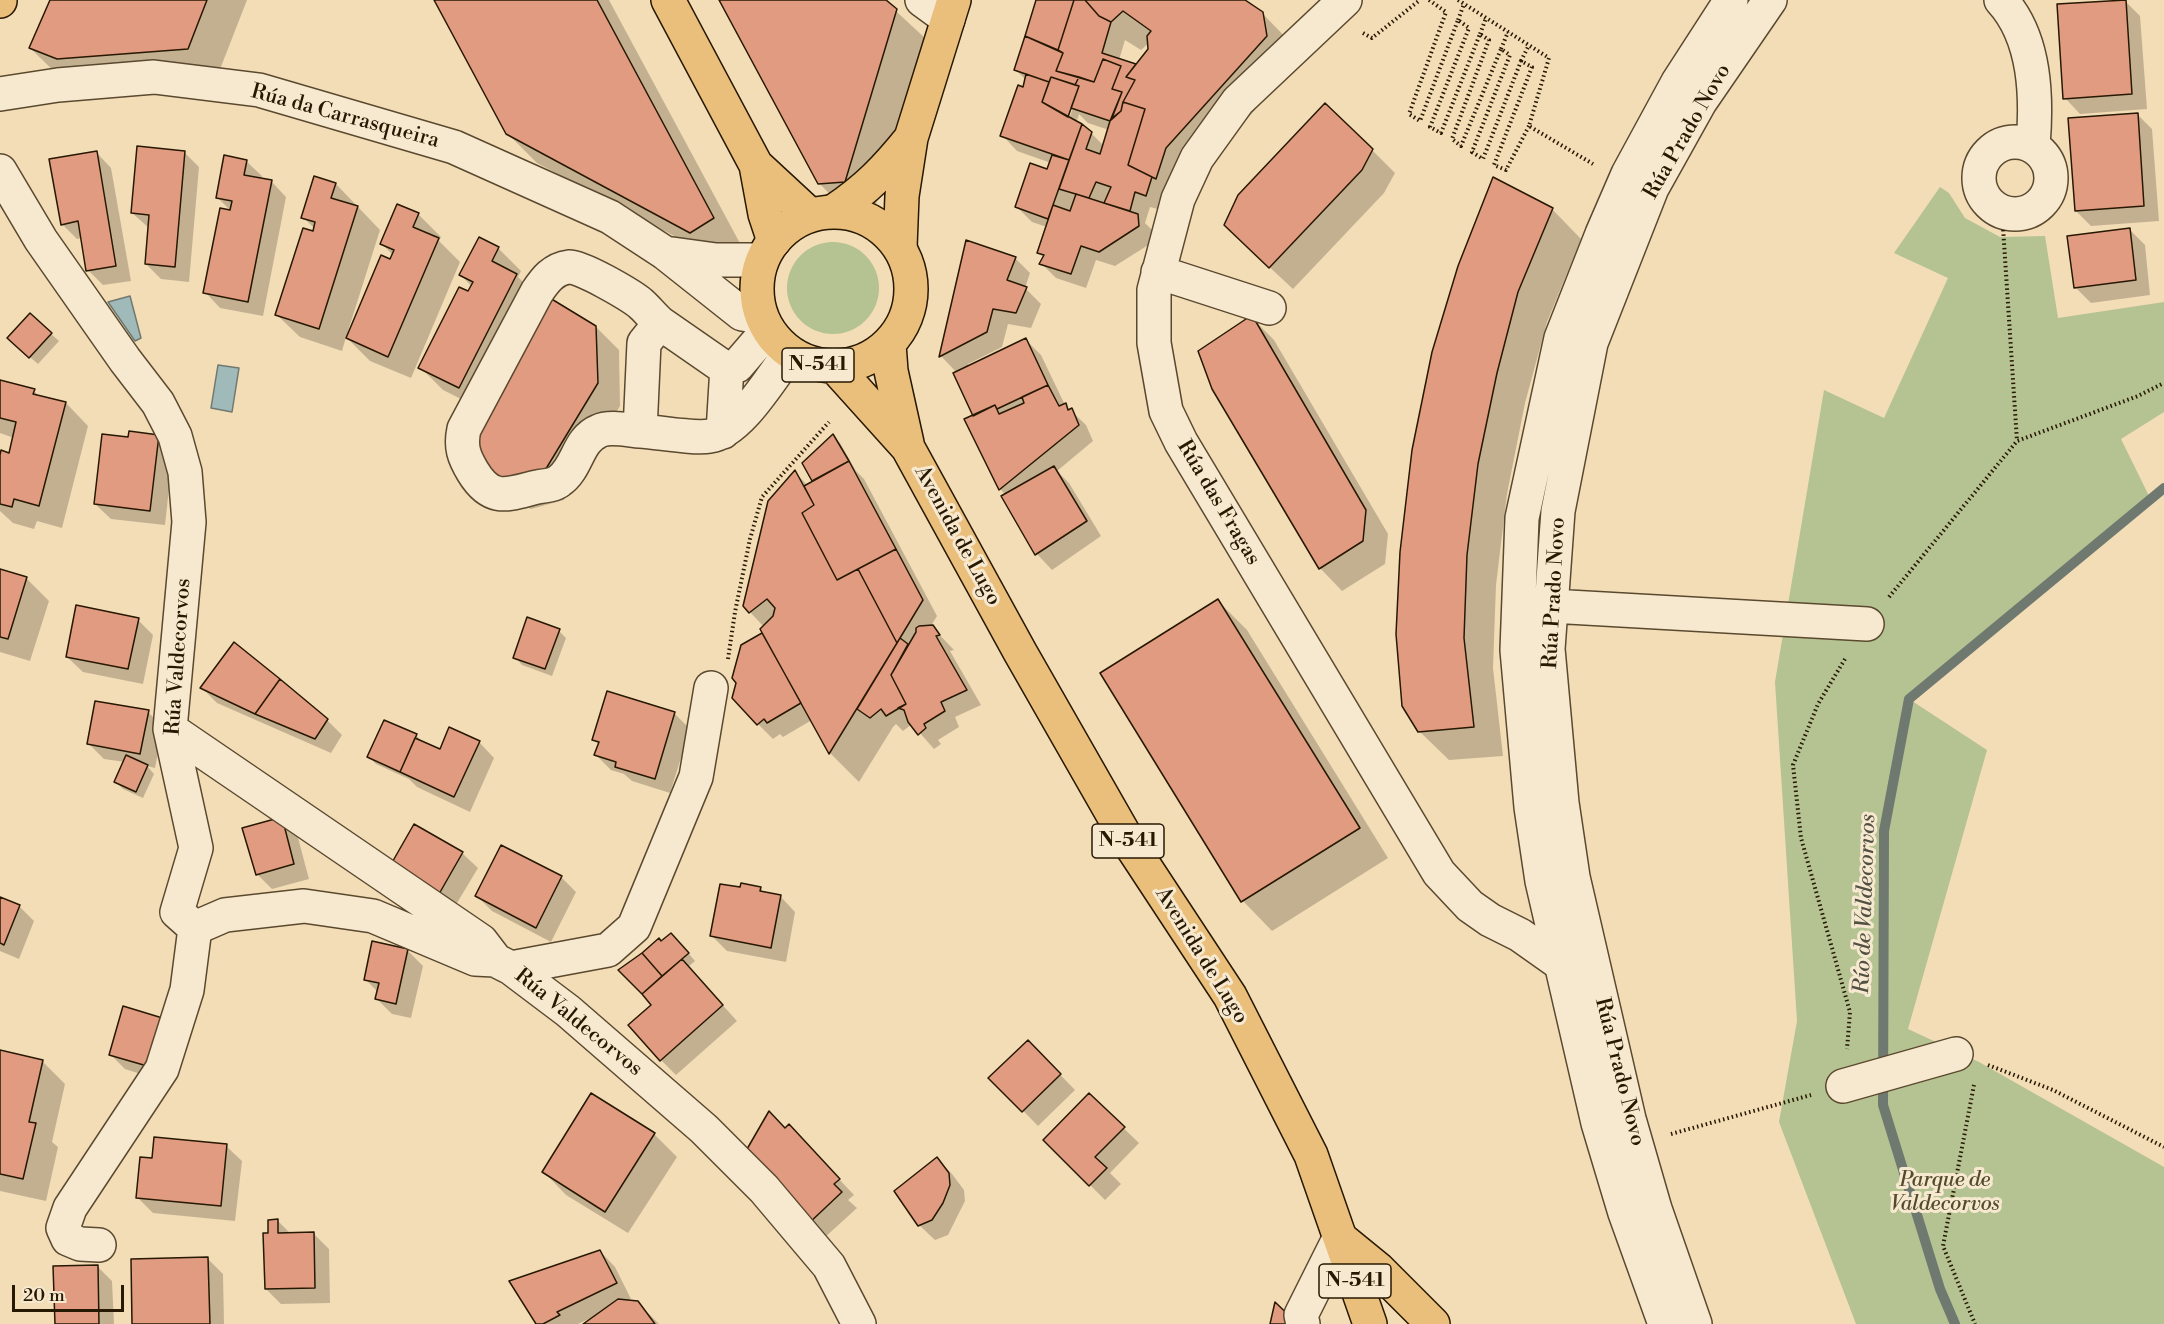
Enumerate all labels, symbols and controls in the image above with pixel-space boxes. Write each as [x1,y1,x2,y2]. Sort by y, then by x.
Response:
street label: Rúa Prado Novo [1639,60,1737,204]
street label: Rúa da Carrasqueira [248,80,442,154]
road number: N-541 [782,348,854,382]
street label: Rúa das Fragas [1171,436,1265,570]
street label: Avenida de Lugo [908,462,1006,610]
street label: Rúa Prado Novo [1538,516,1572,670]
street label: Rúa Valdecorvos [161,578,197,736]
water label: Río de Valdecorvos [1850,814,1882,994]
road number: N-541 [1092,824,1164,858]
street label: Avenida de Lugo [1149,883,1253,1029]
street label: Rúa Valdecorvos [509,964,647,1082]
street label: Rúa Prado Novo [1588,995,1650,1149]
park label: Parque de Valdecorvos [1890,1168,2000,1218]
road number: N-541 [1319,1264,1391,1298]
scale bar [15,1273,128,1311]
text: 20 m [23,1284,65,1307]

